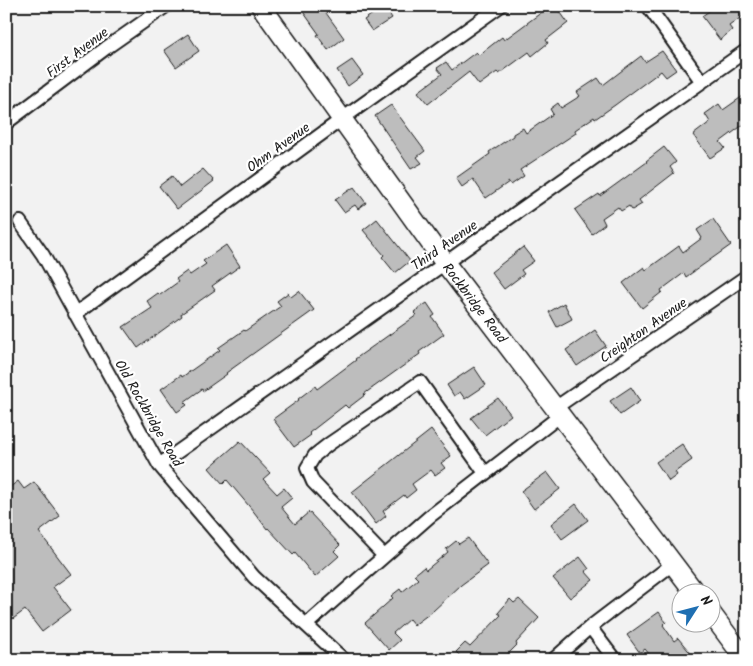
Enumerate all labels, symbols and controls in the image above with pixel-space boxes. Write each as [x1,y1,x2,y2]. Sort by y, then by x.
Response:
street label: First Avenue [42,21,114,84]
street label: Ohm Avenue [242,117,316,178]
street label: Third Avenue [407,214,483,277]
street label: Rockbridge Road [436,258,513,349]
street label: Creighton Avenue [595,292,693,369]
street label: Old Rockbridge Road [108,356,188,472]
north arrow [670,584,720,634]
text: N [694,591,717,611]

